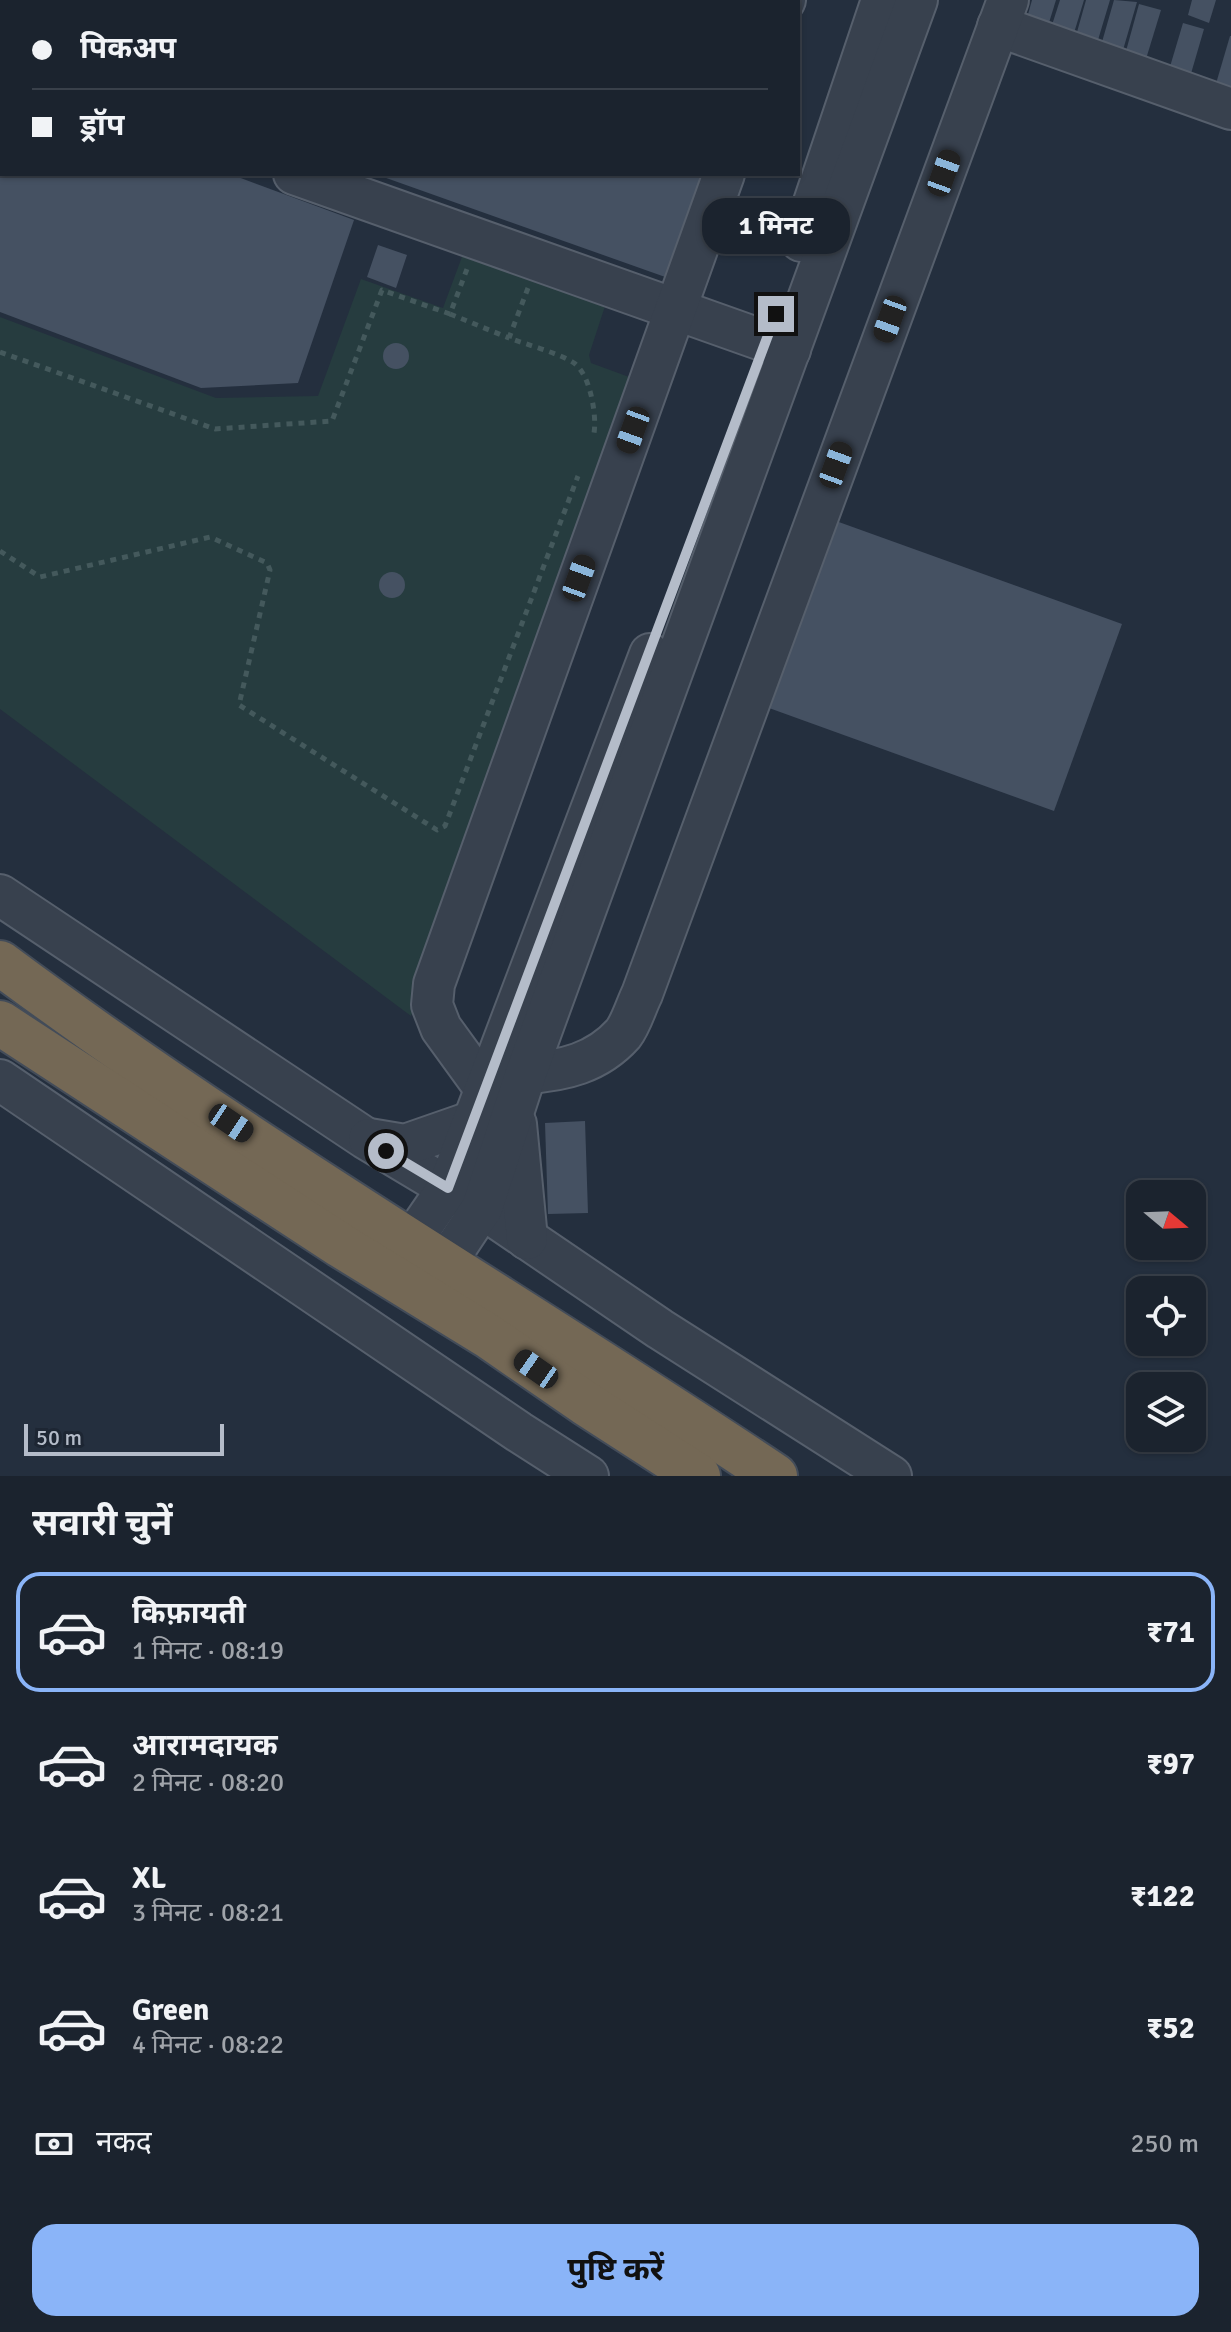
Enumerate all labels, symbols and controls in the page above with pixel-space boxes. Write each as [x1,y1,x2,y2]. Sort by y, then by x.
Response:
text: पिकअप [80,30,176,67]
text: ड्रॉप [80,107,124,144]
car [925,146,963,200]
callout: 1 मिनट [702,198,850,254]
text: 1 मिनट [739,210,813,242]
car [871,292,909,346]
route end [758,296,794,332]
car [614,403,652,457]
car [817,438,855,492]
car [560,551,598,605]
car [204,1100,258,1146]
route start [368,1133,404,1169]
north arrow [1126,1180,1206,1260]
map controls [1126,1180,1206,1452]
button: locate [1126,1276,1206,1356]
car [509,1345,563,1393]
button: layers [1126,1372,1206,1452]
scale bar [24,1420,224,1456]
text: 50 m [36,1424,82,1451]
text: सवारी चुनें [32,1501,172,1546]
text: किफ़ायती [132,1595,246,1632]
icon: car [36,1596,108,1668]
text: ₹71 [1146,1614,1195,1651]
text: 1 मिनट · 08:19 [132,1635,284,1667]
text: आरामदायक [132,1727,278,1764]
icon: car [36,1728,108,1800]
text: ₹97 [1146,1746,1195,1783]
text: 2 मिनट · 08:20 [132,1767,284,1799]
icon: car [36,1860,108,1932]
text: XL [132,1860,166,1897]
text: ₹122 [1130,1878,1195,1915]
text: 3 मिनट · 08:21 [132,1897,284,1929]
icon: car [36,1992,108,2064]
text: Green [132,1992,209,2029]
text: ₹52 [1146,2010,1195,2047]
text: 4 मिनट · 08:22 [132,2029,284,2061]
icon: cash [32,2122,76,2166]
text: नकद [96,2124,152,2161]
text: 250 m [1130,2128,1199,2160]
button: पुष्टि करें [32,2224,1199,2316]

